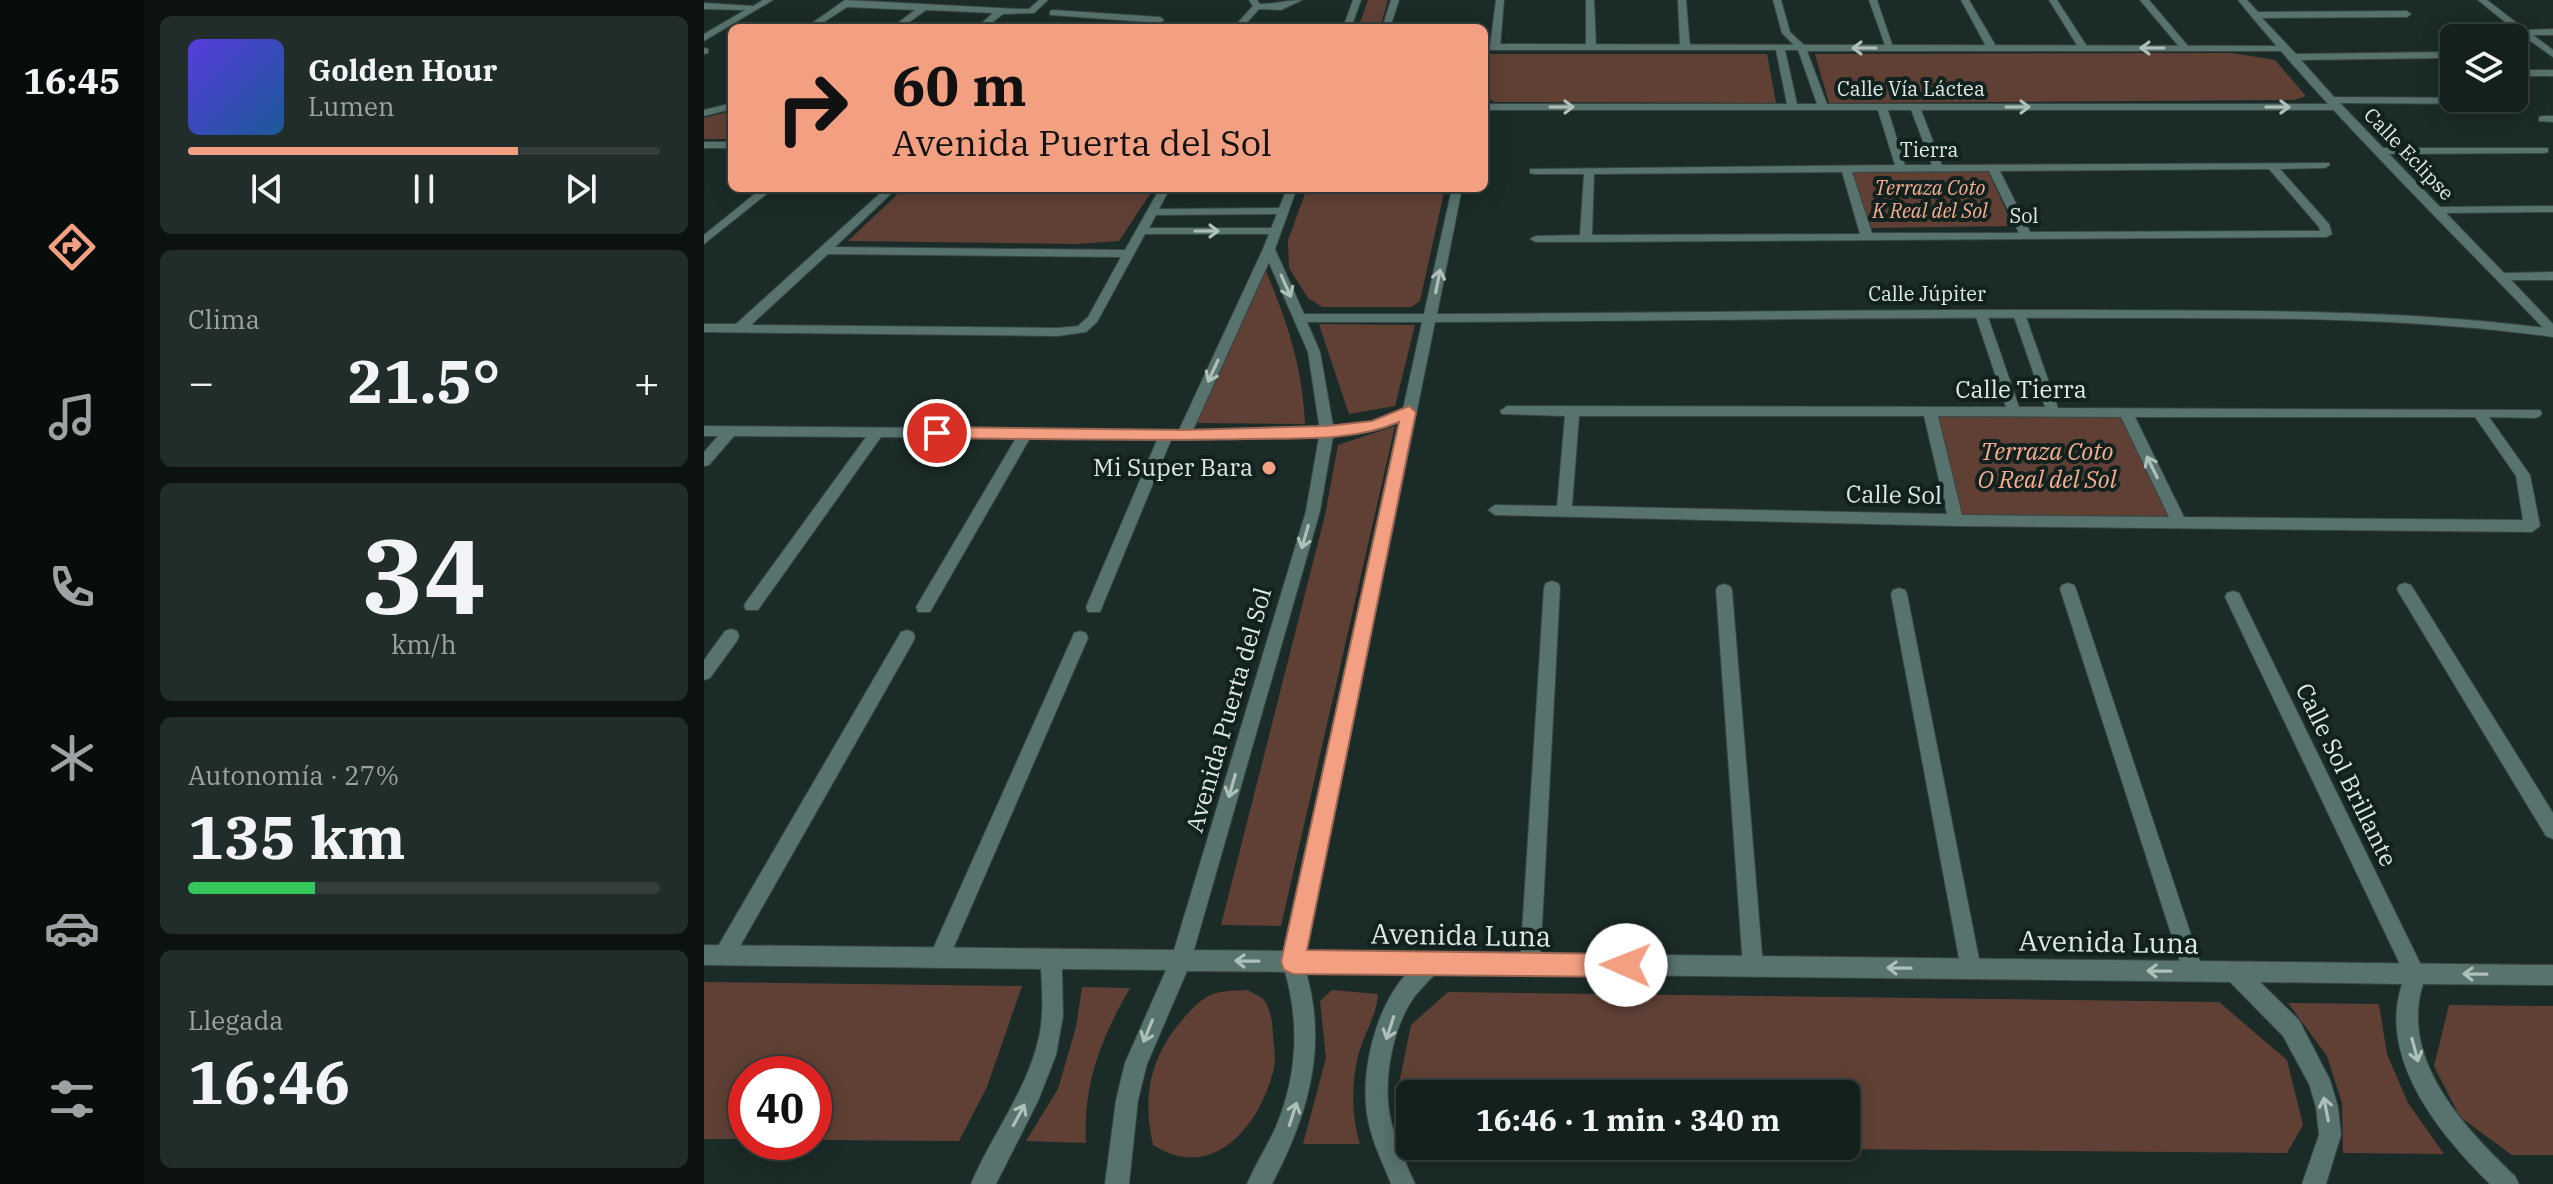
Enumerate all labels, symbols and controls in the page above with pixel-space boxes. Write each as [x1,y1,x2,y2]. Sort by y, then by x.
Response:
map controls [2440,24,2528,112]
button: layers [2440,24,2528,112]
one-way arrow [1851,40,1878,56]
one-way arrow [2139,40,2166,56]
text: 60 m [892,49,1027,121]
text: Golden Hour [308,50,497,89]
icon: right [760,56,864,160]
text: 16:45 [23,57,121,104]
street label: Calle Vía Láctea [1837,75,1985,102]
text: Lumen [308,89,395,123]
one-way arrow [1548,99,1575,115]
one-way arrow [2004,99,2031,115]
one-way arrow [2264,99,2291,115]
street label: Calle Eclipse [2358,101,2460,206]
text: Avenida Puerta del Sol [892,119,1272,166]
street label: Tierra [1900,136,1958,163]
icon: previous [245,167,289,211]
icon: pause [402,167,446,211]
icon: next [559,167,603,211]
park label: Terraza Coto K Real del Sol [1871,174,1988,224]
street label: Sol [2009,202,2039,229]
icon: directions [44,219,100,275]
one-way arrow [1193,223,1220,239]
one-way arrow [1431,269,1446,294]
one-way arrow [1279,273,1294,298]
street label: Calle Júpiter [1868,280,1986,307]
text: Clima [188,302,260,336]
text: 21.5° [347,341,501,420]
text: − [188,353,214,410]
text: + [634,353,660,410]
one-way arrow [1205,359,1220,383]
street label: Calle Tierra [1955,373,2087,405]
icon: music [44,389,100,445]
pin [903,399,971,467]
icon: arrive [915,411,959,455]
park label: Terraza Coto O Real del Sol [1978,435,2118,495]
place label: Mi Super Bara [1093,451,1253,483]
one-way arrow [2144,456,2159,480]
marker: Mi Super Bara [1260,459,1278,477]
street label: Calle Sol [1846,477,1942,511]
text: 34 [362,507,486,643]
one-way arrow [1297,523,1312,549]
icon: phone [44,559,100,615]
street label: Avenida Puerta del Sol [1178,584,1278,836]
text: km/h [391,627,457,661]
street label: Calle Sol Brillante [2289,678,2405,872]
icon: climate [44,730,100,786]
text: Autonomía · 27% [188,758,399,792]
one-way arrow [1224,773,1239,799]
text: 135 km [188,797,406,876]
icon: car [44,900,100,956]
street label: Avenida Luna [1370,914,1552,955]
street label: Avenida Luna [2018,921,2200,962]
position arrow [1584,923,1668,1007]
one-way arrow [1234,953,1261,969]
one-way arrow [1886,960,1913,976]
one-way arrow [2146,963,2173,979]
one-way arrow [2462,967,2489,982]
text: Llegada [188,1003,283,1037]
one-way arrow [1382,1015,1396,1040]
one-way arrow [1139,1018,1154,1043]
one-way arrow [2408,1037,2423,1063]
text: 16:46 [188,1042,350,1121]
speed limit sign: 40 [728,1056,832,1160]
icon: filters [44,1071,100,1127]
one-way arrow [2318,1097,2333,1122]
text: 16:46 · 1 min · 340 m [1476,1100,1780,1139]
one-way arrow [1287,1102,1301,1127]
one-way arrow [1012,1103,1027,1127]

